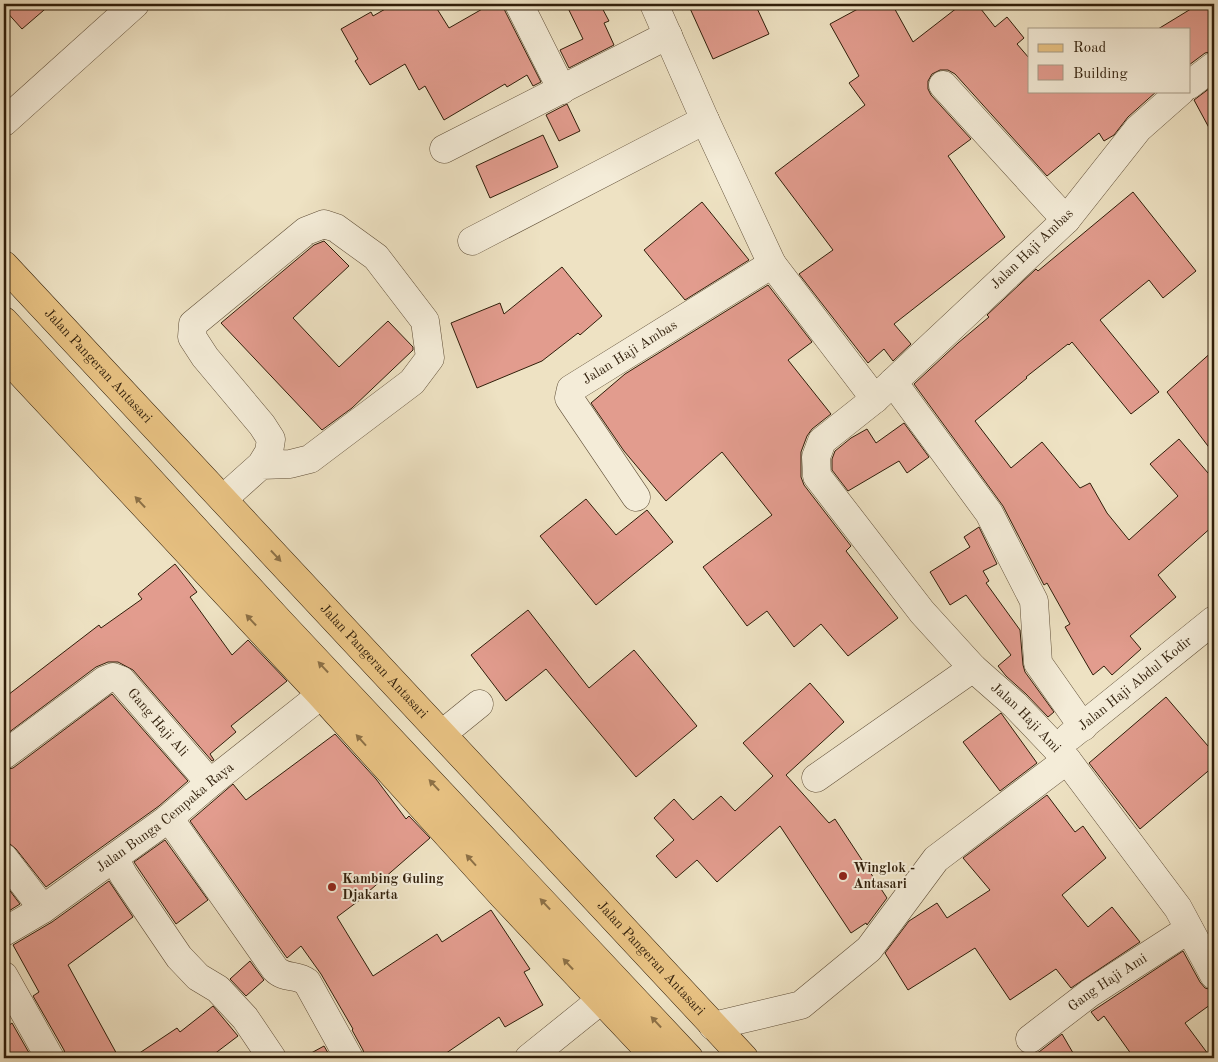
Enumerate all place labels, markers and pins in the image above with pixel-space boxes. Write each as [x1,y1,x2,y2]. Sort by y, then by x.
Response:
place label: Winglok - Antasari [853,861,915,891]
marker: Winglok - Antasari [837,870,849,882]
place label: Kambing Guling Djakarta [342,872,444,902]
marker: Kambing Guling Djakarta [326,881,338,893]

